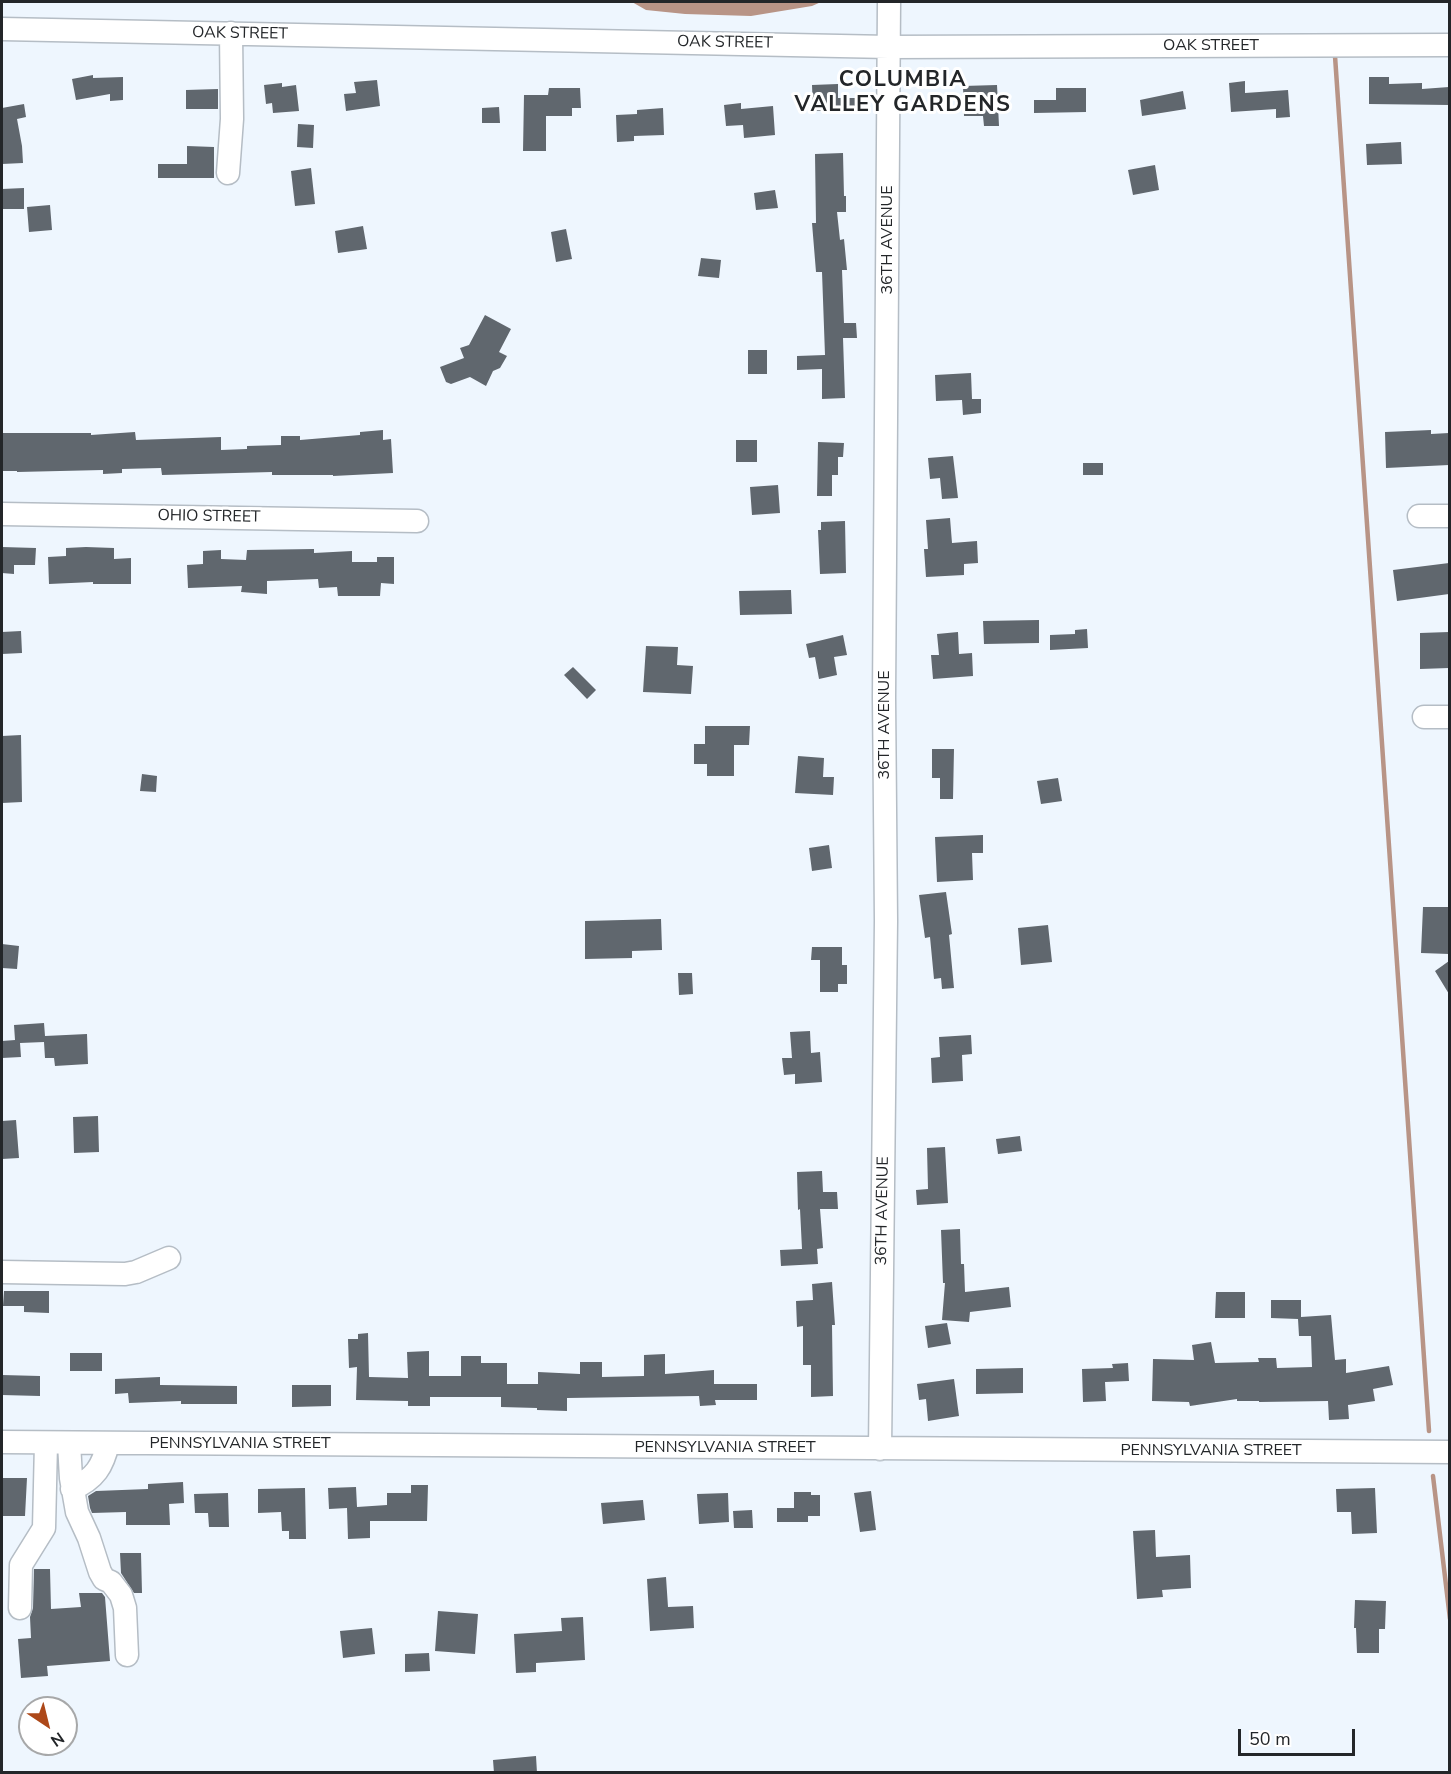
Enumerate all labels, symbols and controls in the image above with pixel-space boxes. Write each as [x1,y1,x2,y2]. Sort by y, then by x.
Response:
street label: OAK STREET [192,24,288,44]
street label: OAK STREET [677,33,773,53]
street label: OAK STREET [1163,36,1259,56]
district label: COLUMBIA VALLEY GARDENS [795,68,1011,119]
street label: 36TH AVENUE [878,185,898,295]
street label: OHIO STREET [157,507,261,527]
street label: 36TH AVENUE [875,670,895,780]
street label: 36TH AVENUE [872,1156,894,1266]
street label: PENNSYLVANIA STREET [149,1434,331,1454]
street label: PENNSYLVANIA STREET [634,1438,816,1458]
street label: PENNSYLVANIA STREET [1120,1441,1302,1461]
north arrow [18,1696,78,1756]
scale bar [1241,1717,1358,1755]
text: N [46,1727,68,1752]
text: 50 m [1249,1727,1291,1751]

